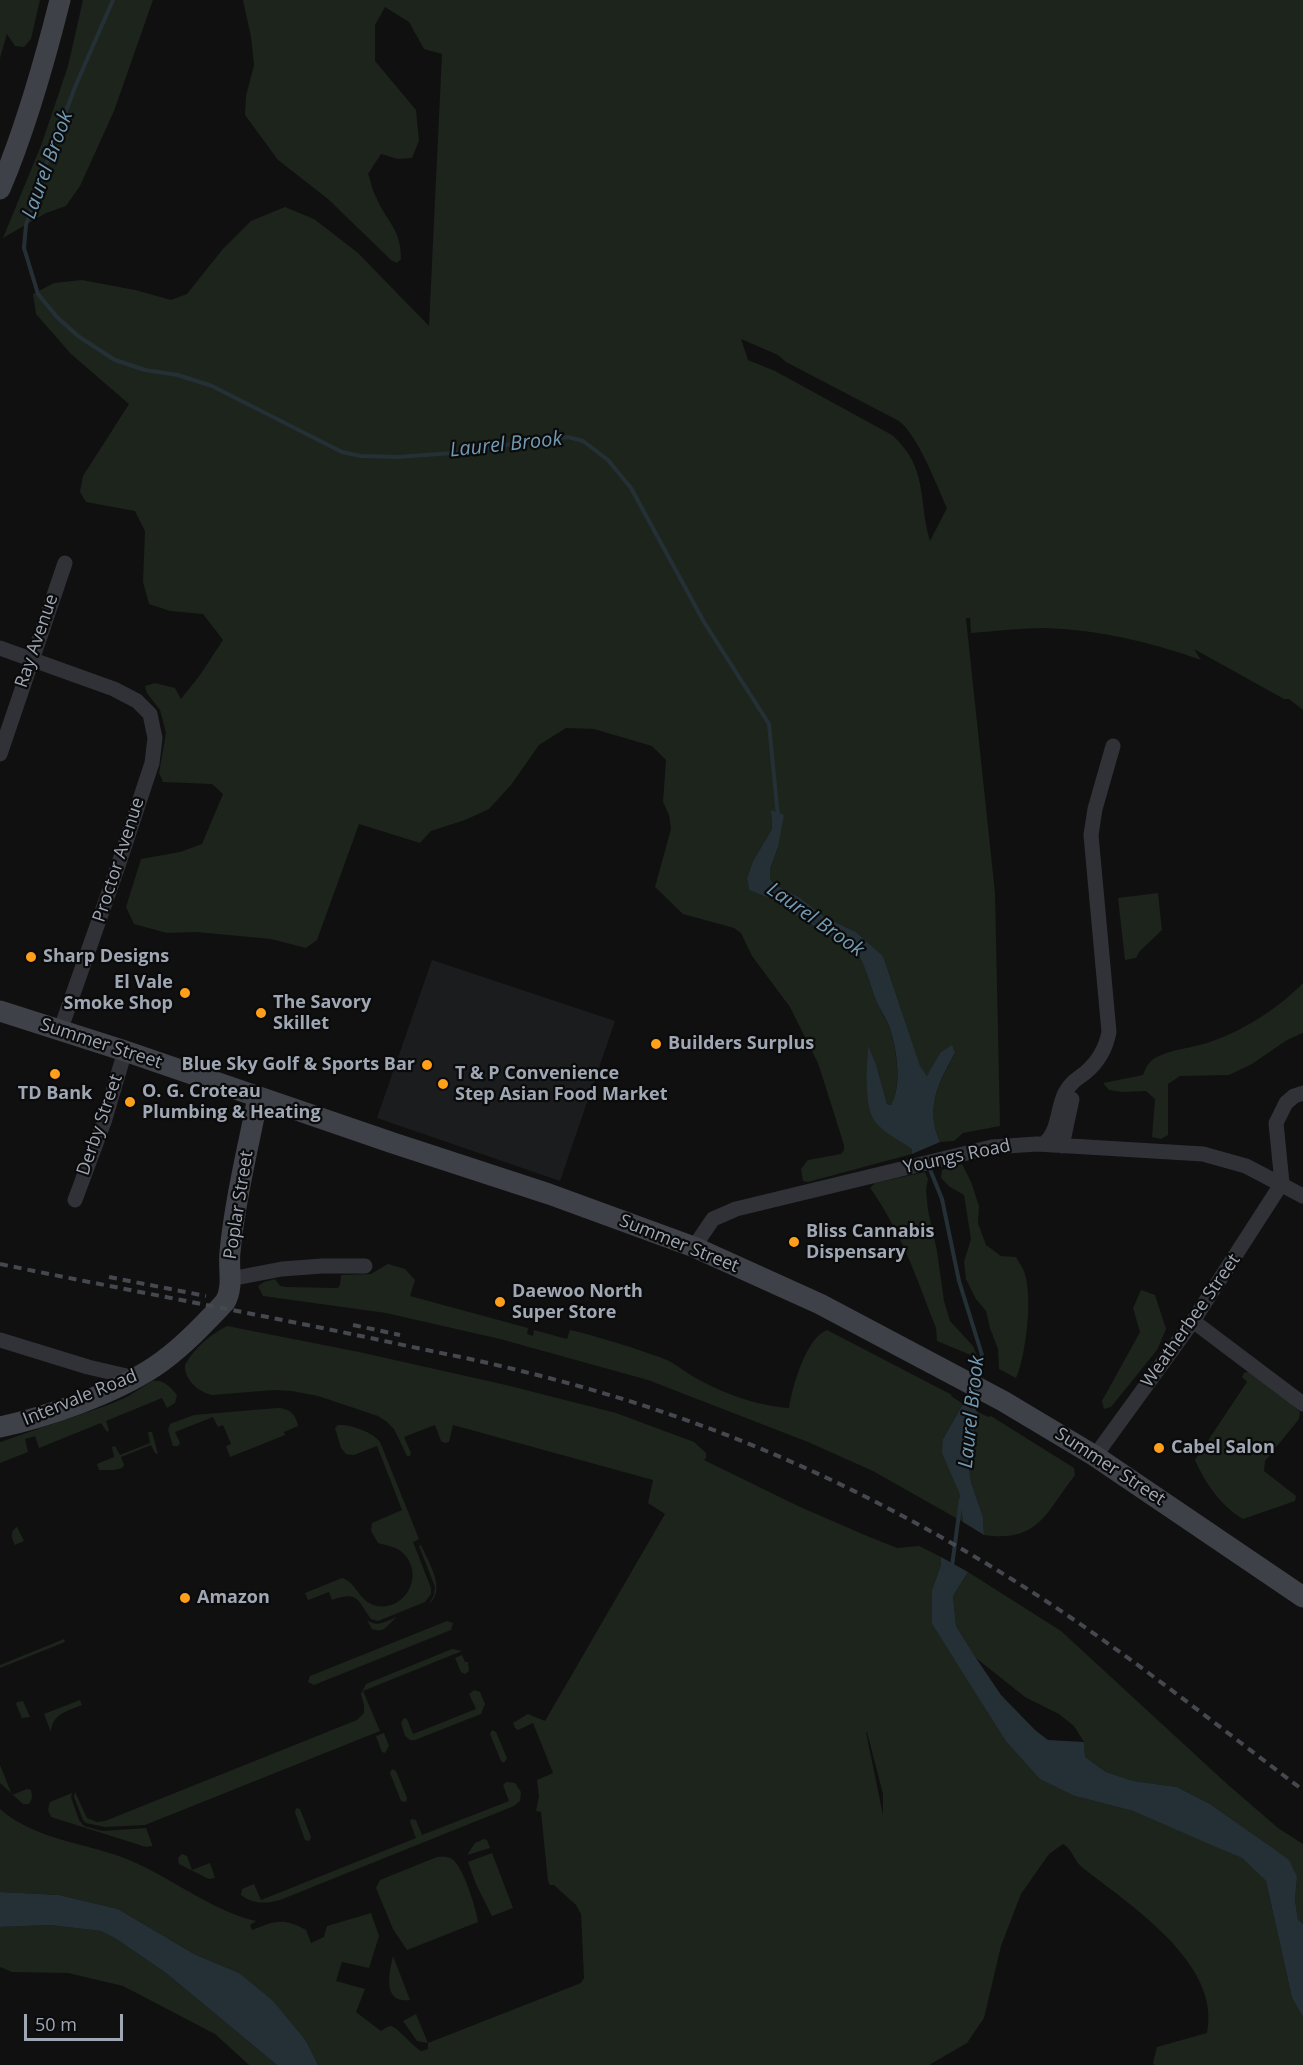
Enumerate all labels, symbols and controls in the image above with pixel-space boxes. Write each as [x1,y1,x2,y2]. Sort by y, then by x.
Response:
water label: Laurel Brook [17,108,79,222]
water label: Laurel Brook [449,427,563,463]
street label: Ray Avenue [11,591,63,691]
street label: Proctor Avenue [89,795,149,925]
water label: Laurel Brook [762,878,868,962]
place label: Sharp Designs [43,946,169,968]
marker: Sharp Designs [24,950,38,964]
place label: El Vale Smoke Shop [64,972,173,1014]
marker: El Vale Smoke Shop [178,986,192,1000]
place label: The Savory Skillet [273,992,371,1034]
marker: The Savory Skillet [254,1006,268,1020]
street label: Summer Street [37,1014,165,1074]
place label: Builders Surplus [668,1033,814,1055]
marker: Builders Surplus [649,1037,663,1051]
place label: Blue Sky Golf & Sports Bar [182,1054,415,1076]
marker: Blue Sky Golf & Sports Bar [420,1058,434,1072]
place label: T & P Convenience Step Asian Food Market [455,1063,668,1106]
marker: TD Bank [48,1067,62,1081]
street label: Derby Street [73,1072,127,1178]
marker: T & P Convenience Step Asian Food Market [436,1077,450,1091]
place label: O. G. Croteau Plumbing & Heating [142,1081,321,1124]
place label: TD Bank [18,1083,92,1105]
marker: O. G. Croteau Plumbing & Heating [123,1095,137,1109]
street label: Youngs Road [901,1135,1013,1179]
street label: Poplar Street [220,1149,258,1261]
street label: Summer Street [616,1210,742,1278]
place label: Bliss Cannabis Dispensary [806,1221,934,1264]
marker: Bliss Cannabis Dispensary [787,1235,801,1249]
street label: Weatherbee Street [1137,1250,1245,1392]
place label: Daewoo North Super Store [512,1281,643,1324]
marker: Daewoo North Super Store [493,1295,507,1309]
water label: Laurel Brook [954,1355,990,1469]
street label: Intervale Road [20,1365,140,1431]
street label: Summer Street [1051,1423,1169,1511]
place label: Cabel Salon [1171,1437,1275,1459]
marker: Cabel Salon [1152,1441,1166,1455]
place label: Amazon [197,1587,270,1609]
marker: Amazon [178,1591,192,1605]
scale bar [27,2002,126,2040]
text: 50 m [35,2012,77,2036]

